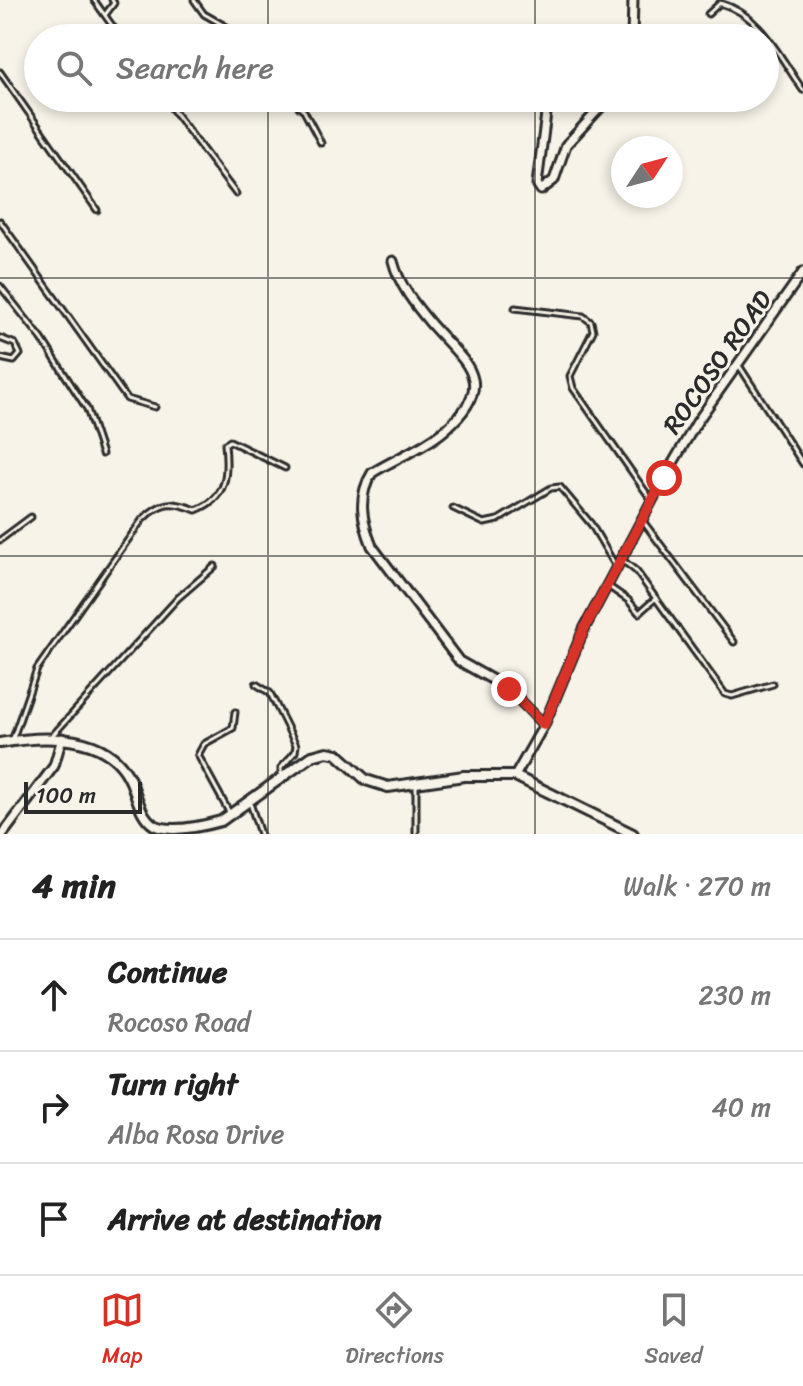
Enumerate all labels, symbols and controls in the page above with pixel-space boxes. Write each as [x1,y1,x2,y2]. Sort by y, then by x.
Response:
search box [24,24,779,112]
text: Search here [116,41,274,95]
icon: search [52,46,96,90]
north arrow [611,136,683,208]
street label: ROCOSO ROAD [650,280,784,444]
route start [646,460,682,496]
route end [491,671,527,707]
text: 100 m [36,776,96,815]
scale bar [24,778,142,814]
text: 4 min [32,856,116,916]
text: Walk · 270 m [623,863,771,909]
text: Continue [108,945,227,999]
text: 230 m [699,972,771,1018]
icon: ahead [32,973,76,1017]
text: Rocoso Road [108,999,251,1045]
text: Turn right [108,1057,238,1111]
text: 40 m [712,1084,771,1130]
icon: right [32,1085,76,1129]
text: Alba Rosa Drive [108,1111,284,1157]
text: Arrive at destination [108,1192,382,1246]
icon: arrive [32,1197,76,1241]
tab: Map [100,1288,144,1375]
tab: Directions [345,1288,444,1375]
tab: Saved [645,1288,703,1375]

